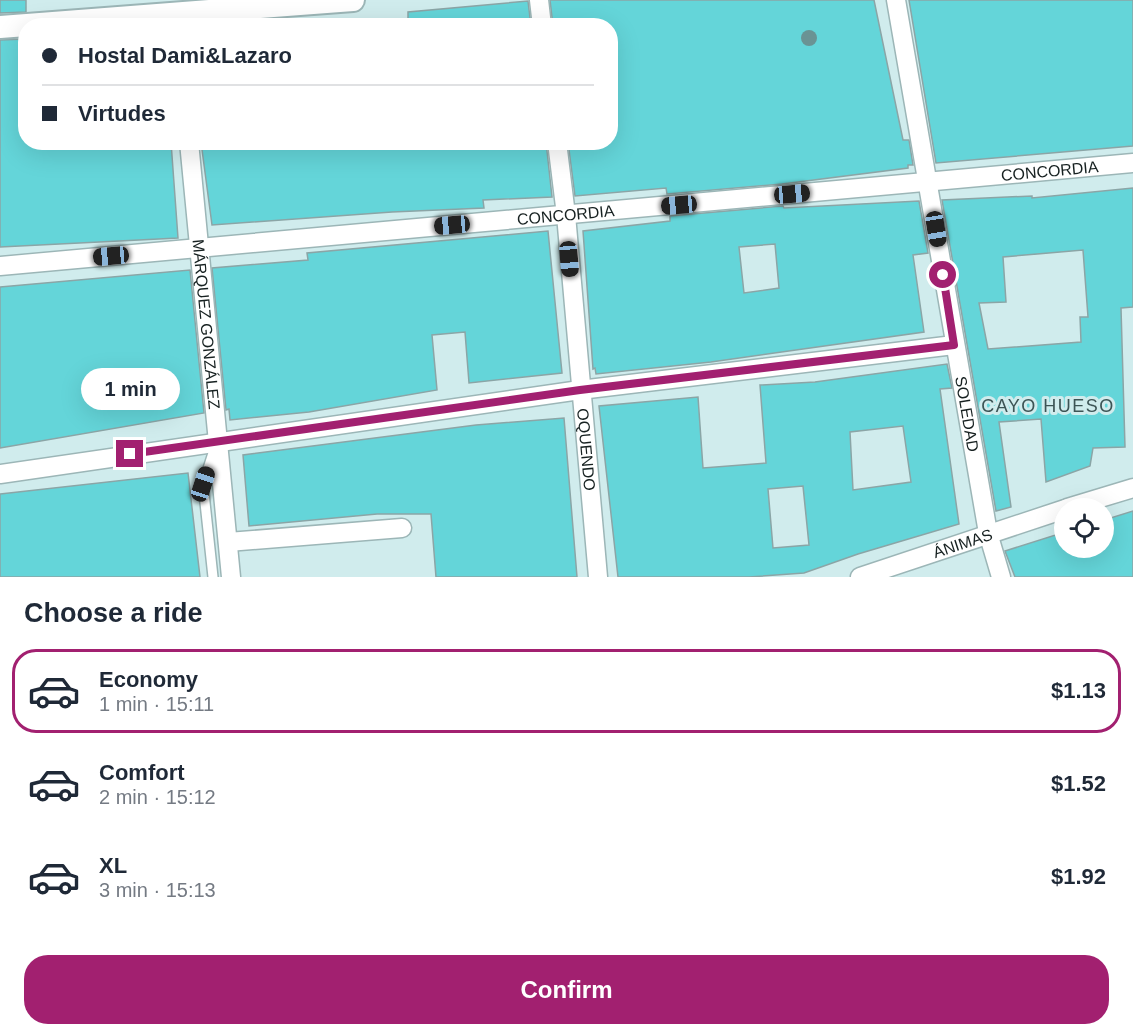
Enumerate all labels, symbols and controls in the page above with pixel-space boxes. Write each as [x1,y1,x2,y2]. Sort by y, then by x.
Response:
text: Hostal Dami&Lazaro [78,43,292,68]
text: Virtudes [78,101,166,126]
street label: CONCORDIA [1000,158,1100,184]
car [773,183,811,205]
car [660,194,698,216]
street label: CONCORDIA [516,202,616,228]
car [924,210,948,248]
car [433,214,471,236]
street label: MÁRQUEZ GONZÁLEZ [189,238,223,410]
car [558,240,580,278]
car [92,245,130,267]
route start [929,261,956,288]
callout: 1 min [80,367,180,409]
street label: SOLEDAD [952,375,982,453]
text: 1 min [104,378,157,400]
district label: CAYO HUESO [981,396,1115,416]
street label: OQUENDO [574,408,598,492]
route end [116,440,143,467]
car [189,464,217,504]
map controls [1054,498,1114,558]
button: locate [1054,498,1114,558]
street label: ÁNIMAS [931,526,994,561]
text: Choose a ride [24,598,203,628]
icon: car [27,664,81,718]
text: Economy [99,667,198,692]
text: $1.13 [1051,678,1106,703]
text: 1 min · 15:11 [99,693,214,715]
icon: car [27,757,81,811]
text: Comfort [99,760,185,785]
text: $1.52 [1051,771,1106,796]
text: 2 min · 15:12 [99,786,216,808]
icon: car [27,850,81,904]
text: XL [99,853,127,878]
text: $1.92 [1051,864,1106,889]
text: 3 min · 15:13 [99,879,216,901]
button: Confirm [24,955,1109,1024]

